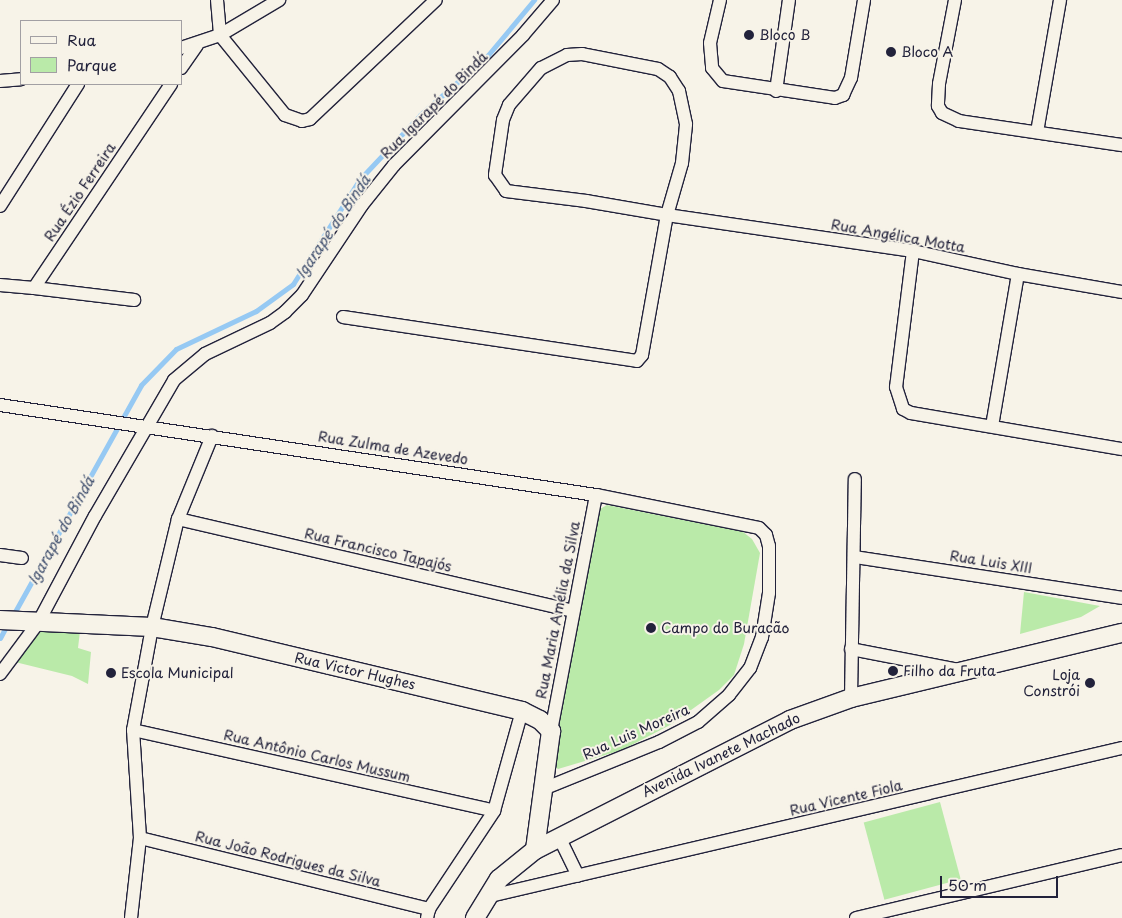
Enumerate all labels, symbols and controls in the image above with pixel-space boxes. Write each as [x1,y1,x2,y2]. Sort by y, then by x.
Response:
legend [20,20,182,85]
place label: Bloco B [759,27,810,43]
text: Rua [67,28,96,51]
marker: Bloco B [743,29,755,41]
place label: Bloco A [901,44,953,60]
marker: Bloco A [885,46,897,58]
street label: Rua Igarapé do Bindá [377,48,491,162]
text: Parque [67,53,117,76]
street label: Rua Ézio Ferreira [40,139,120,245]
water label: Igarapé do Bindá [291,171,373,281]
street label: Rua Angélica Motta [830,216,966,256]
street label: Rua Zulma de Azevedo [316,428,470,468]
water label: Igarapé do Bindá [23,473,97,587]
street label: Rua Maria Amélia da Silva [532,519,584,701]
street label: Rua Francisco Tapajós [302,525,454,575]
street label: Rua Luis XIII [948,547,1034,577]
place label: Campo do Buracão [661,620,790,636]
marker: Campo do Buracão [645,622,657,634]
street label: Rua Victor Hughes [292,649,418,693]
place label: Filho da Fruta [903,663,997,679]
place label: Escola Municipal [121,665,235,681]
marker: Filho da Fruta [887,665,899,677]
marker: Escola Municipal [105,667,117,679]
place label: Loja Constrói [1023,667,1080,700]
marker: Loja Constrói [1084,677,1096,689]
street label: Rua Luis Moreira [580,701,692,763]
street label: Avenida Ivanete Machado [639,709,803,801]
street label: Rua Antônio Carlos Mussum [222,726,412,786]
street label: Rua Vicente Fiola [787,777,905,819]
street label: Rua João Rodrigues da Silva [192,828,384,890]
scale bar [942,866,1060,898]
text: 50 m [948,873,987,896]

